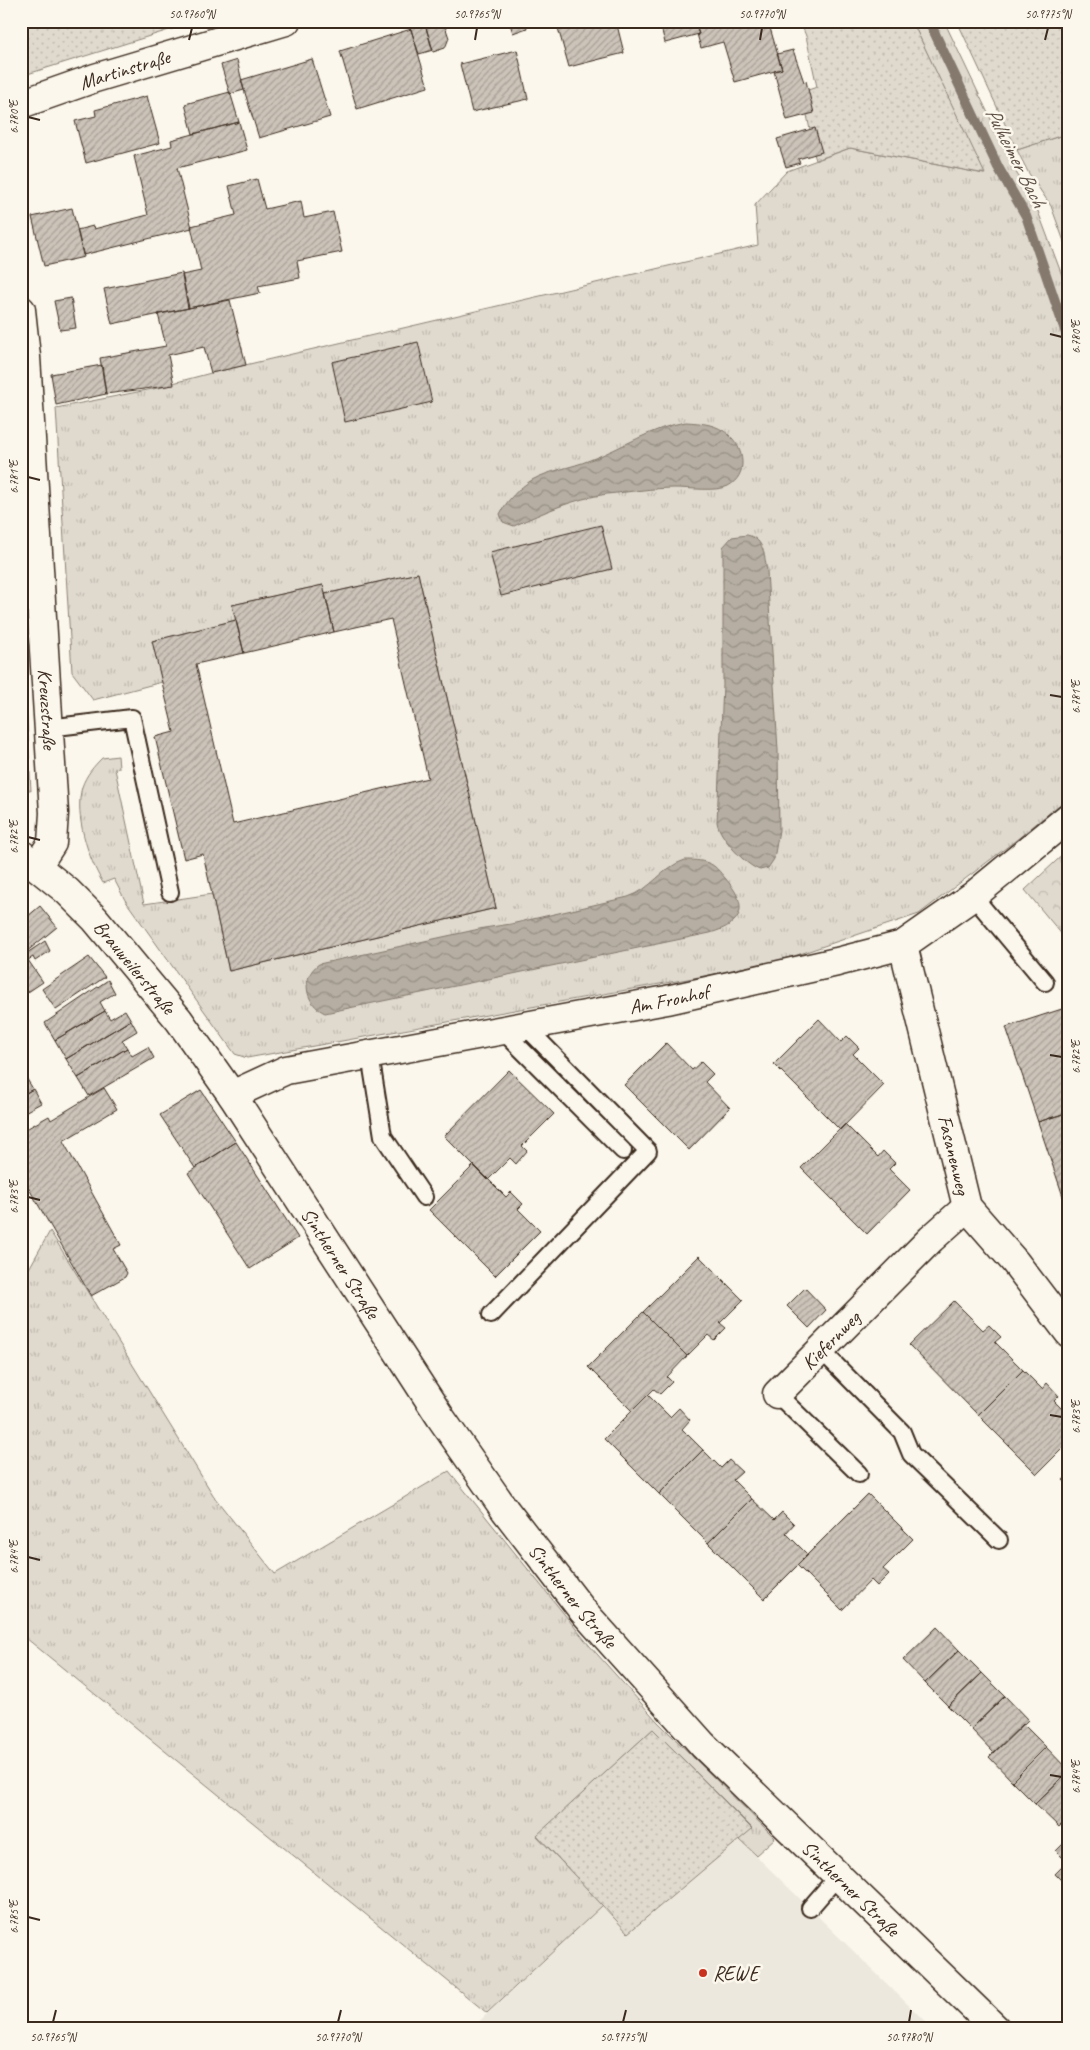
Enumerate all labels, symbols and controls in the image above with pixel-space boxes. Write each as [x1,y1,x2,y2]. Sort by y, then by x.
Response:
text: 50.9760°N [169,6,216,22]
text: 50.9765°N [454,6,501,22]
text: 50.9770°N [739,6,786,22]
text: 50.9775°N [1025,6,1072,22]
street label: Martinstraße [76,44,174,96]
text: 6.780°E [6,98,22,134]
water label: Pulheimer Bach [980,103,1053,212]
text: 6.780°E [1068,318,1084,354]
text: 6.781°E [6,458,22,494]
street label: Kreuzstraße [32,668,62,752]
text: 6.781°E [1068,678,1084,714]
text: 6.782°E [6,818,22,854]
street label: Brauweilerstraße [88,915,182,1021]
street label: Am Fronhof [627,978,715,1020]
text: 6.782°E [1068,1038,1084,1074]
street label: Fasanenweg [932,1113,976,1199]
text: 6.783°E [6,1178,22,1214]
street label: Sintherner Straße [295,1203,386,1325]
street label: Kiefernweg [796,1304,867,1375]
text: 6.783°E [1068,1398,1084,1434]
text: 6.784°E [6,1538,22,1574]
street label: Sintherner Straße [523,1539,623,1655]
text: 6.784°E [1068,1758,1084,1794]
street label: Sintherner Straße [796,1835,906,1943]
text: 6.785°E [6,1898,22,1934]
place label: REWE [713,1961,762,1986]
marker: REWE [697,1967,709,1979]
text: 50.9765°N [30,2029,77,2045]
text: 50.9770°N [315,2029,362,2045]
text: 50.9775°N [600,2029,647,2045]
text: 50.9780°N [886,2029,933,2045]

